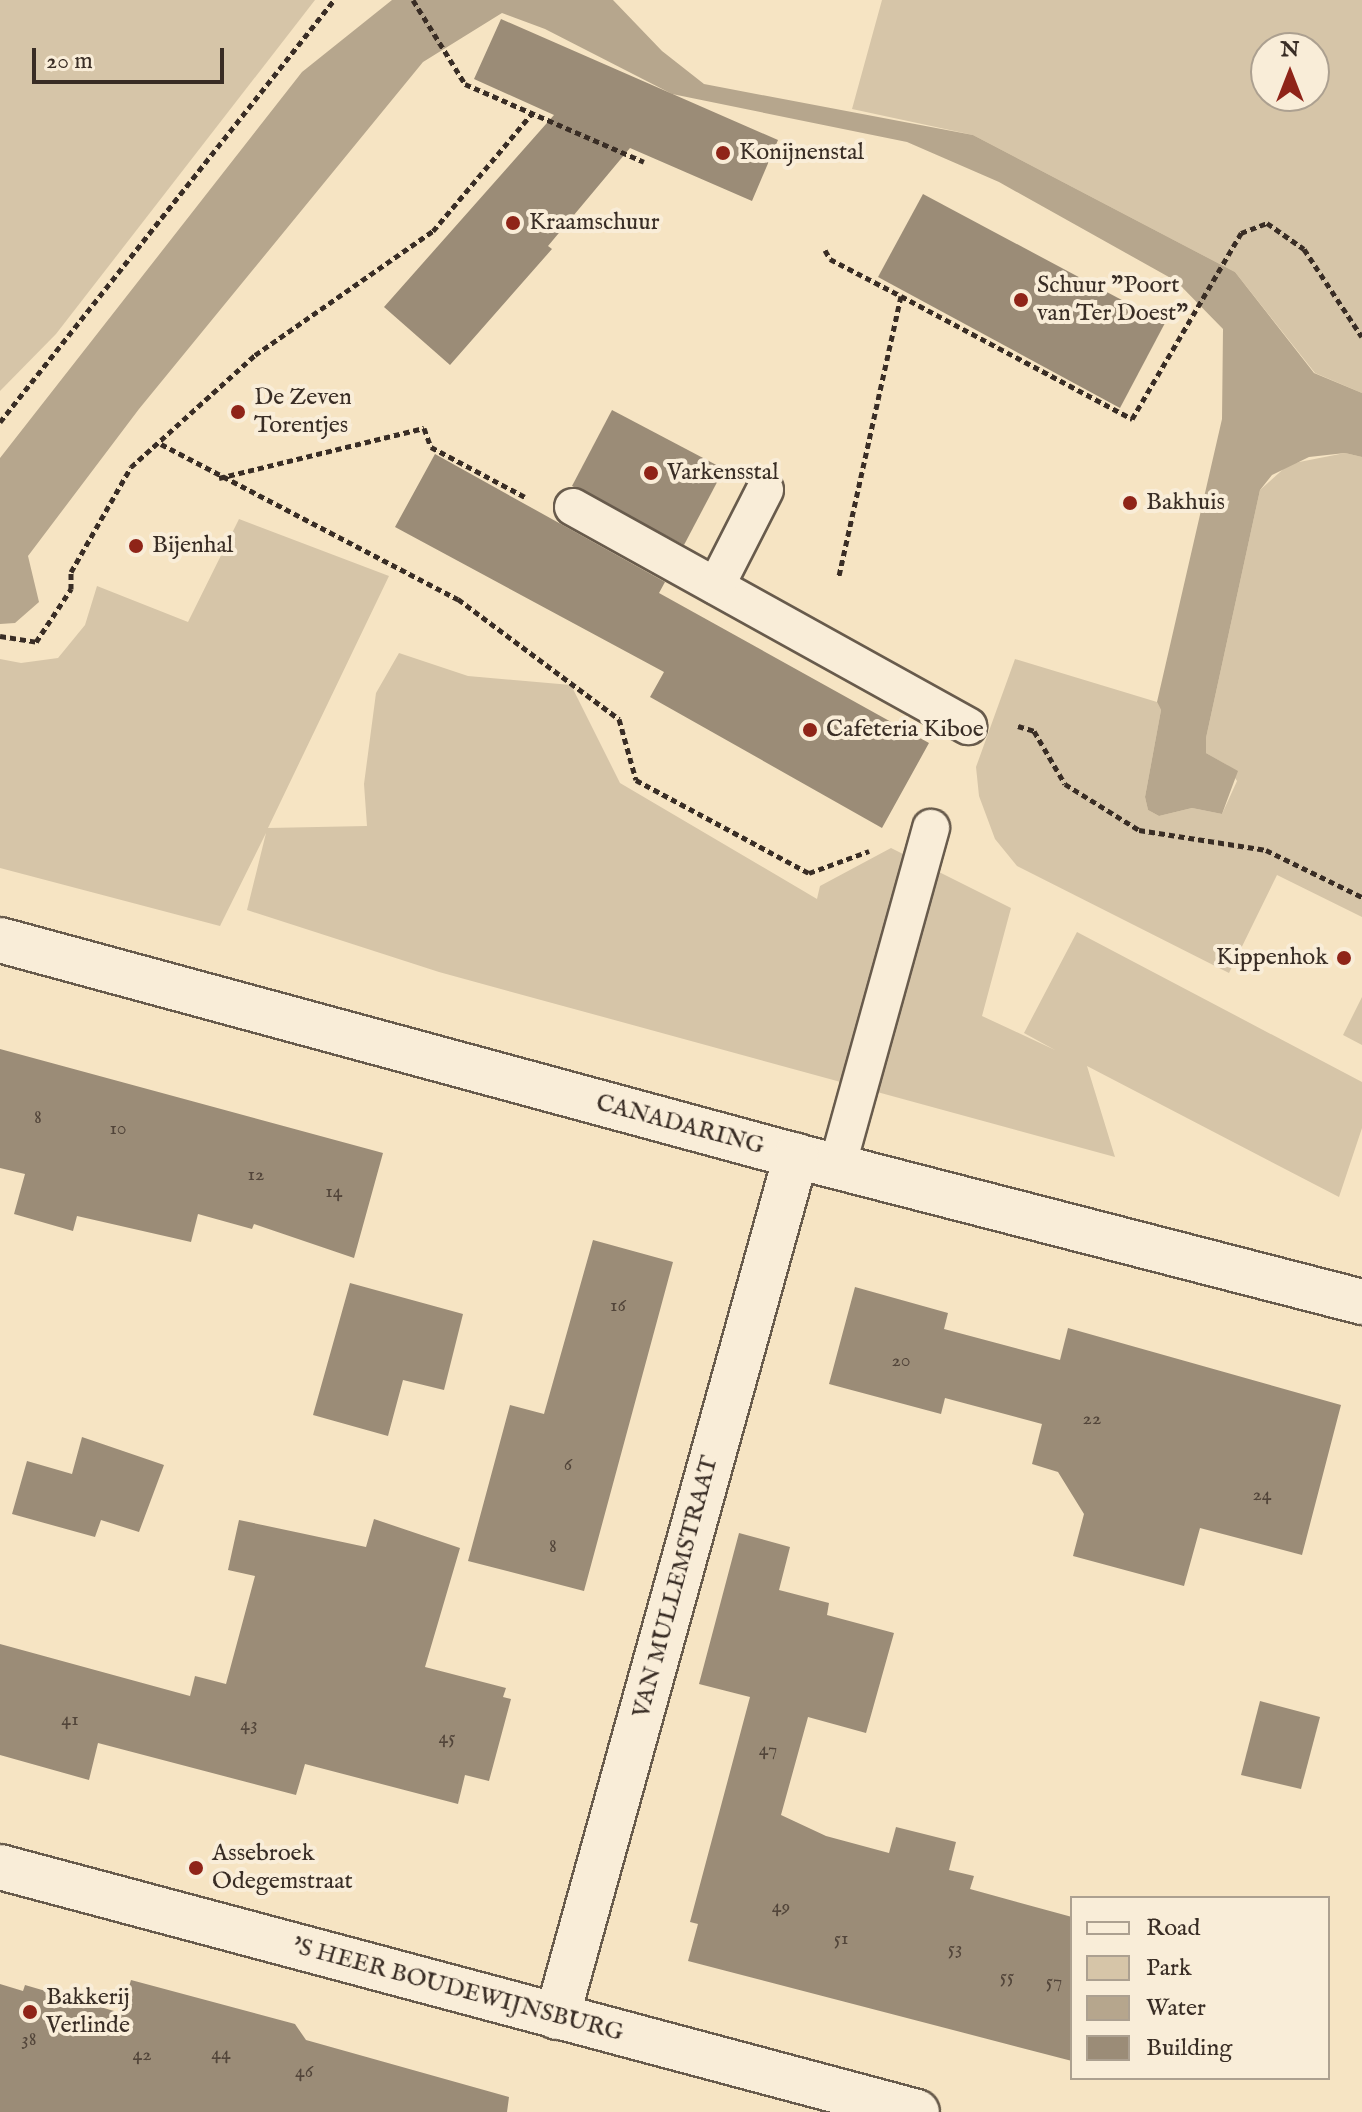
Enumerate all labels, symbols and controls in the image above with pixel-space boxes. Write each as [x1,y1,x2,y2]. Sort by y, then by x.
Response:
scale bar [36,32,228,82]
north arrow [1250,32,1330,112]
text: N [1280,36,1300,64]
text: 20 m [46,46,93,77]
place label: Konijnenstal [739,139,864,167]
marker: Konijnenstal [714,144,732,162]
place label: Kraamschuur [529,209,660,237]
marker: Kraamschuur [504,214,522,232]
place label: Schuur "Poort van Ter Doest" [1037,272,1188,328]
marker: Schuur "Poort van Ter Doest" [1012,291,1030,309]
place label: De Zeven Torentjes [254,384,352,440]
marker: De Zeven Torentjes [229,403,247,421]
place label: Varkensstal [667,459,779,487]
marker: Varkensstal [642,464,660,482]
place label: Bakhuis [1146,489,1225,517]
marker: Bakhuis [1121,494,1139,512]
place label: Bijenhal [152,532,233,560]
marker: Bijenhal [127,537,145,555]
place label: Cafeteria Kiboe [826,716,984,744]
marker: Cafeteria Kiboe [801,721,819,739]
place label: Kippenhok [1216,944,1328,972]
marker: Kippenhok [1335,949,1353,967]
street label: CANADARING [593,1089,767,1161]
house number: 8 [34,1105,42,1129]
house number: 10 [109,1116,127,1140]
house number: 12 [248,1162,264,1186]
house number: 14 [325,1179,343,1203]
house number: 16 [610,1293,626,1317]
house number: 20 [891,1348,911,1372]
house number: 22 [1083,1406,1101,1430]
house number: 6 [564,1452,572,1476]
street label: VAN MULLEMSTRAAT [627,1453,725,1721]
house number: 24 [1252,1482,1272,1506]
house number: 8 [549,1534,557,1558]
house number: 41 [61,1707,79,1731]
house number: 43 [240,1712,258,1736]
house number: 45 [439,1725,455,1749]
house number: 47 [759,1737,777,1761]
place label: Assebroek Odegemstraat [212,1840,353,1896]
marker: Assebroek Odegemstraat [187,1859,205,1877]
house number: 49 [772,1894,790,1918]
legend [1070,1896,1330,2080]
text: Road [1146,1913,1200,1944]
house number: 51 [834,1926,848,1950]
street label: 'S HEER BOUDEWIJNSBURG [290,1932,626,2048]
house number: 53 [948,1936,962,1960]
text: Park [1146,1953,1192,1984]
house number: 55 [1000,1964,1014,1988]
house number: 57 [1046,1969,1062,1993]
place label: Bakkerij Verlinde [46,1984,130,2040]
text: Water [1146,1993,1206,2024]
marker: Bakkerij Verlinde [21,2003,39,2021]
house number: 38 [21,2027,37,2051]
text: Building [1146,2033,1232,2064]
house number: 44 [211,2041,231,2065]
house number: 42 [132,2042,152,2066]
house number: 46 [295,2059,313,2083]

